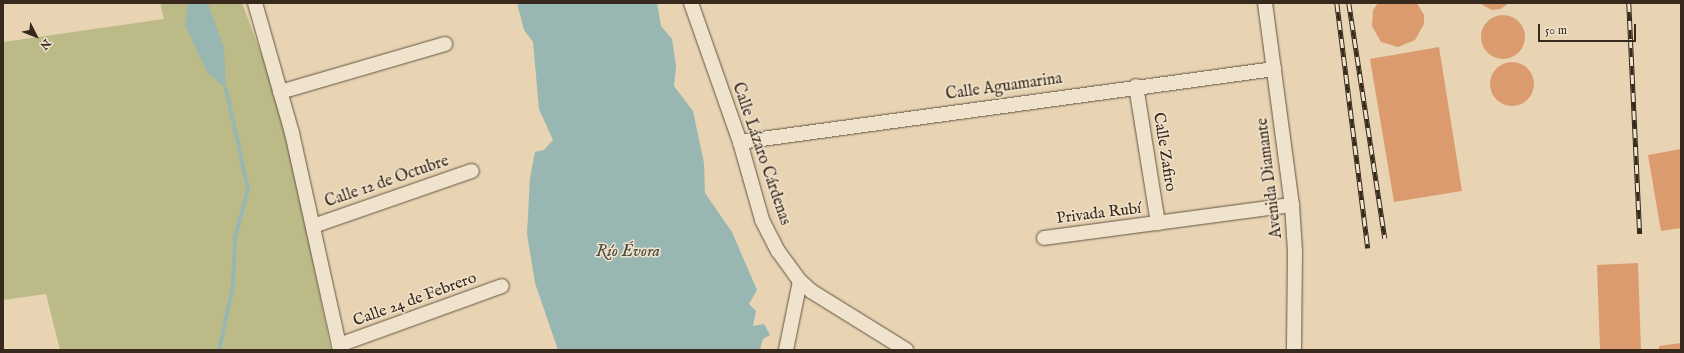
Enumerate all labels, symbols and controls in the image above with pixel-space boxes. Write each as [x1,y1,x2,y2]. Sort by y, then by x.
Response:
north arrow [16,16,56,56]
scale bar [1540,16,1638,42]
text: 50 m [1545,23,1567,38]
text: N [37,36,53,52]
street label: Calle Aguamarina [945,69,1063,105]
street label: Calle Lázaro Cárdenas [728,80,794,228]
street label: Calle Zafiro [1148,111,1180,193]
street label: Avenida Diamante [1253,117,1287,239]
street label: Calle 12 de Octubre [322,152,452,212]
street label: Privada Rubí [1055,199,1143,229]
water label: Río Évora [596,242,660,262]
street label: Calle 24 de Febrero [351,269,479,331]

